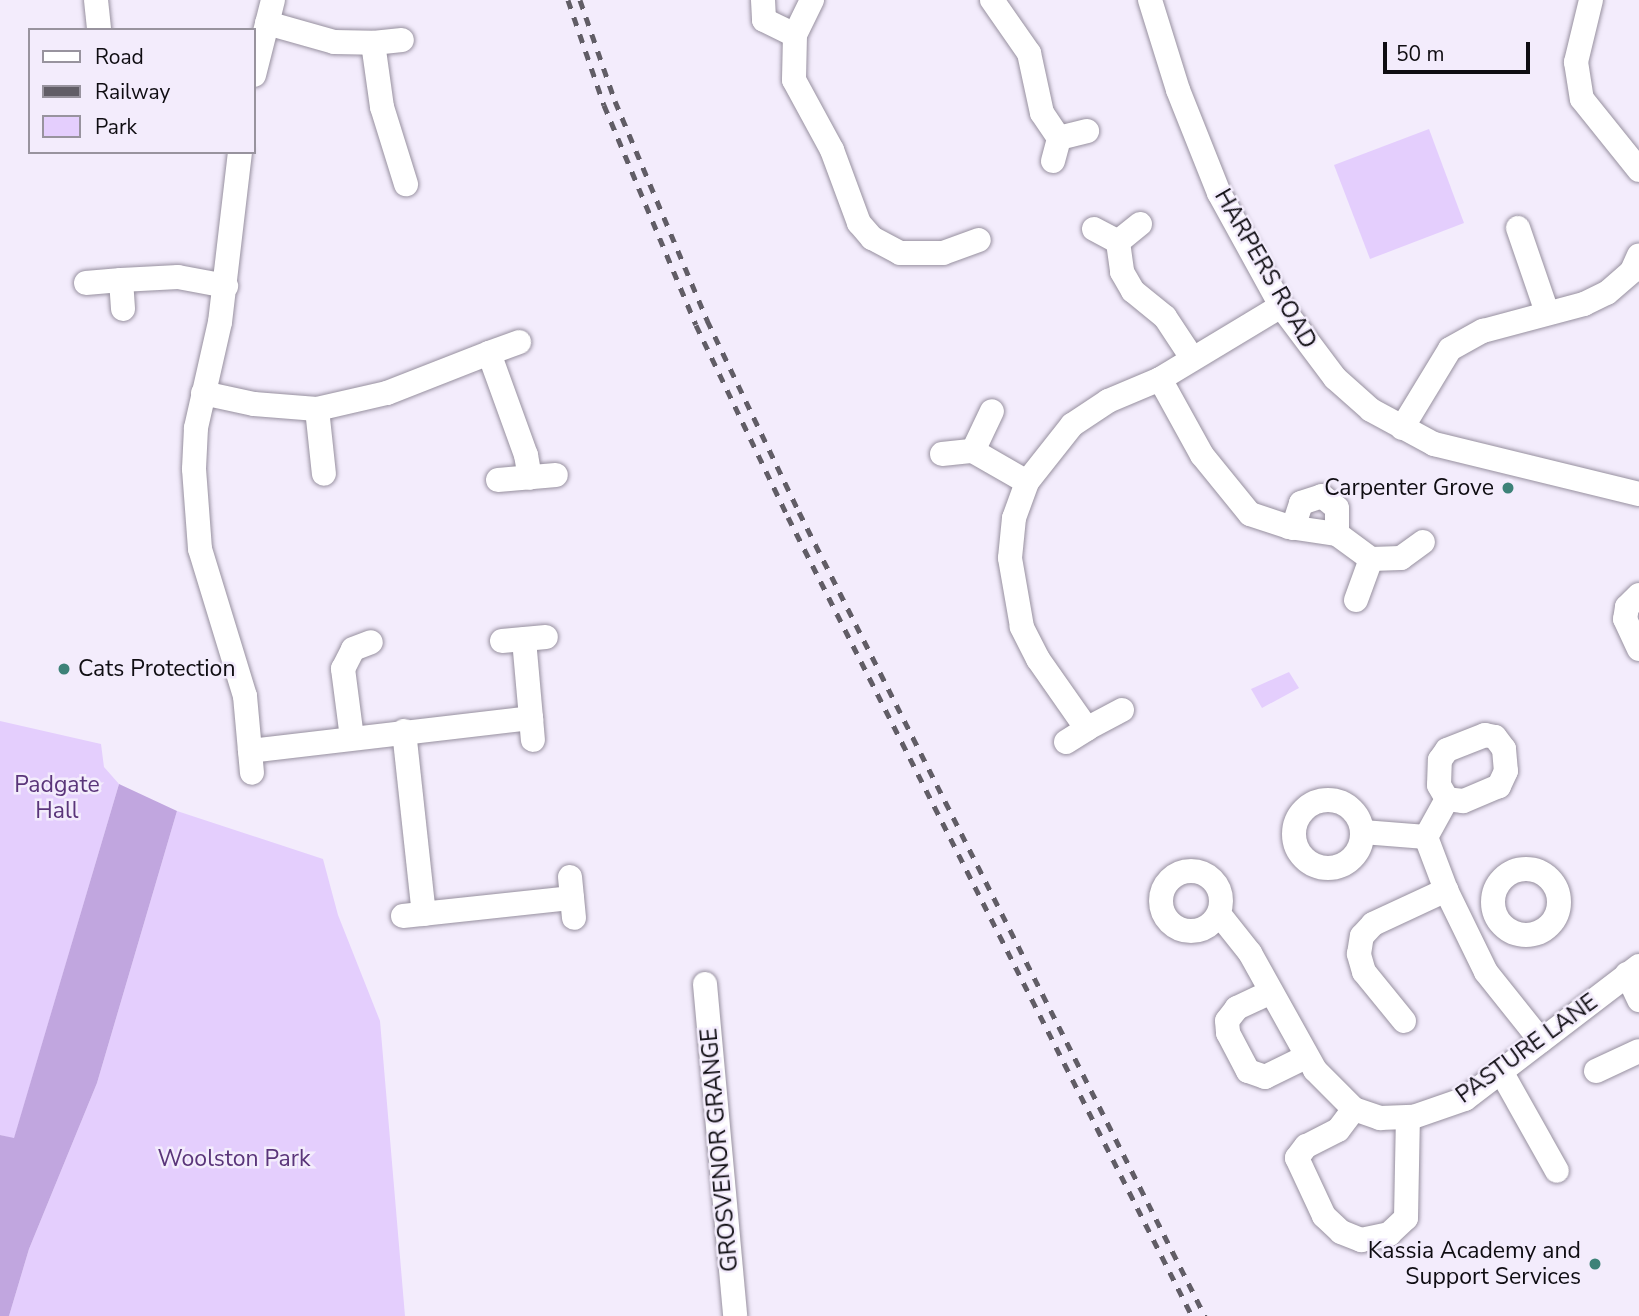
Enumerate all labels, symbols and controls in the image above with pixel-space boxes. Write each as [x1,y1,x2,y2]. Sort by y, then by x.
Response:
legend [28,28,256,154]
scale bar [1387,28,1534,72]
text: 50 m [1396,40,1445,68]
text: Road [95,43,144,71]
text: Railway [95,78,170,106]
text: Park [95,113,137,141]
street label: HARPERS ROAD [1208,184,1322,354]
place label: Carpenter Grove [1324,474,1494,502]
marker: Carpenter Grove [1500,480,1516,496]
place label: Cats Protection [78,655,235,683]
marker: Cats Protection [56,661,72,677]
park label: Padgate Hall [14,771,100,825]
street label: PASTURE LANE [1451,989,1603,1109]
street label: GROSVENOR GRANGE [696,1027,744,1273]
park label: Woolston Park [158,1145,310,1173]
place label: Kassia Academy and Support Services [1368,1237,1581,1291]
marker: Kassia Academy and Support Services [1587,1256,1603,1272]

